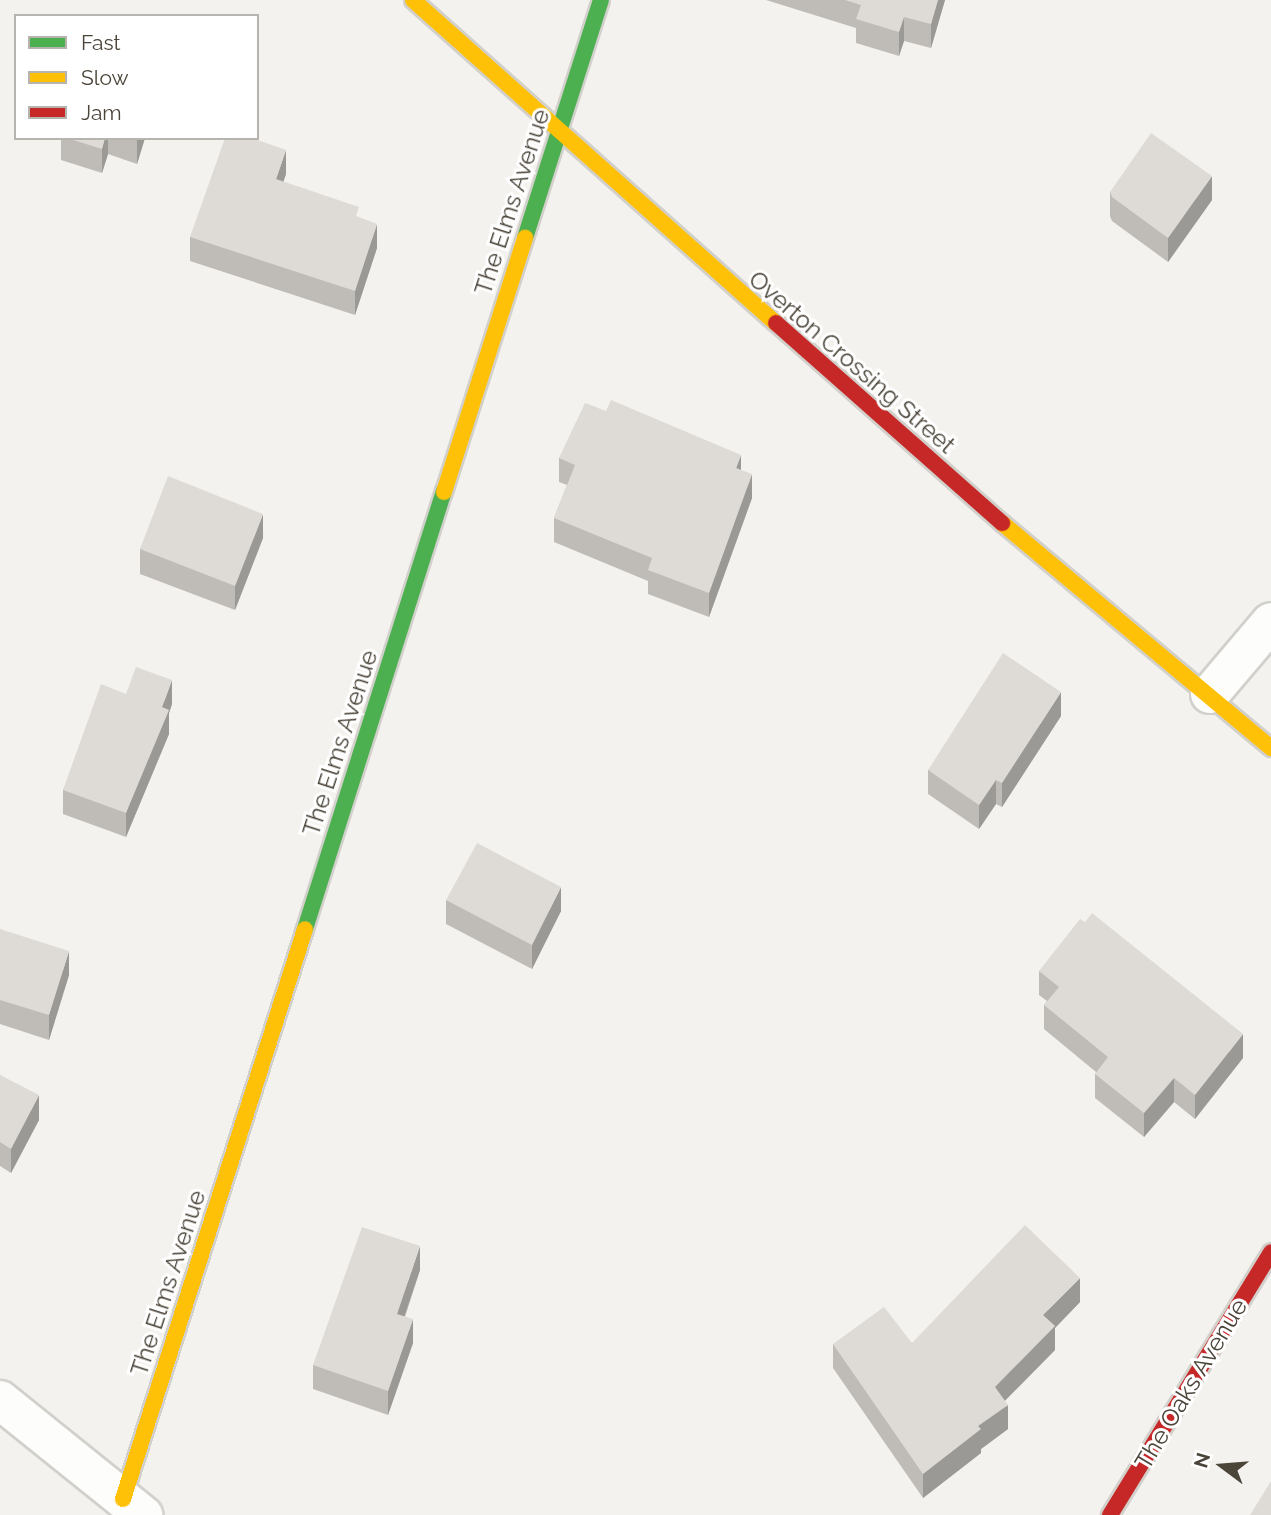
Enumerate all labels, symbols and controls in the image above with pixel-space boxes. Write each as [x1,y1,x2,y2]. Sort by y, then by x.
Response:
legend [14,14,259,140]
text: Fast [81,30,121,55]
text: Slow [81,65,129,90]
text: Jam [81,100,122,125]
street label: The Elms Avenue [468,105,556,299]
street label: Overton Crossing Street [743,265,961,459]
street label: The Elms Avenue [296,646,384,840]
street label: The Elms Avenue [124,1186,212,1380]
street label: The Oaks Avenue [1129,1293,1253,1475]
north arrow [1187,1431,1257,1501]
text: N [1189,1450,1214,1470]

